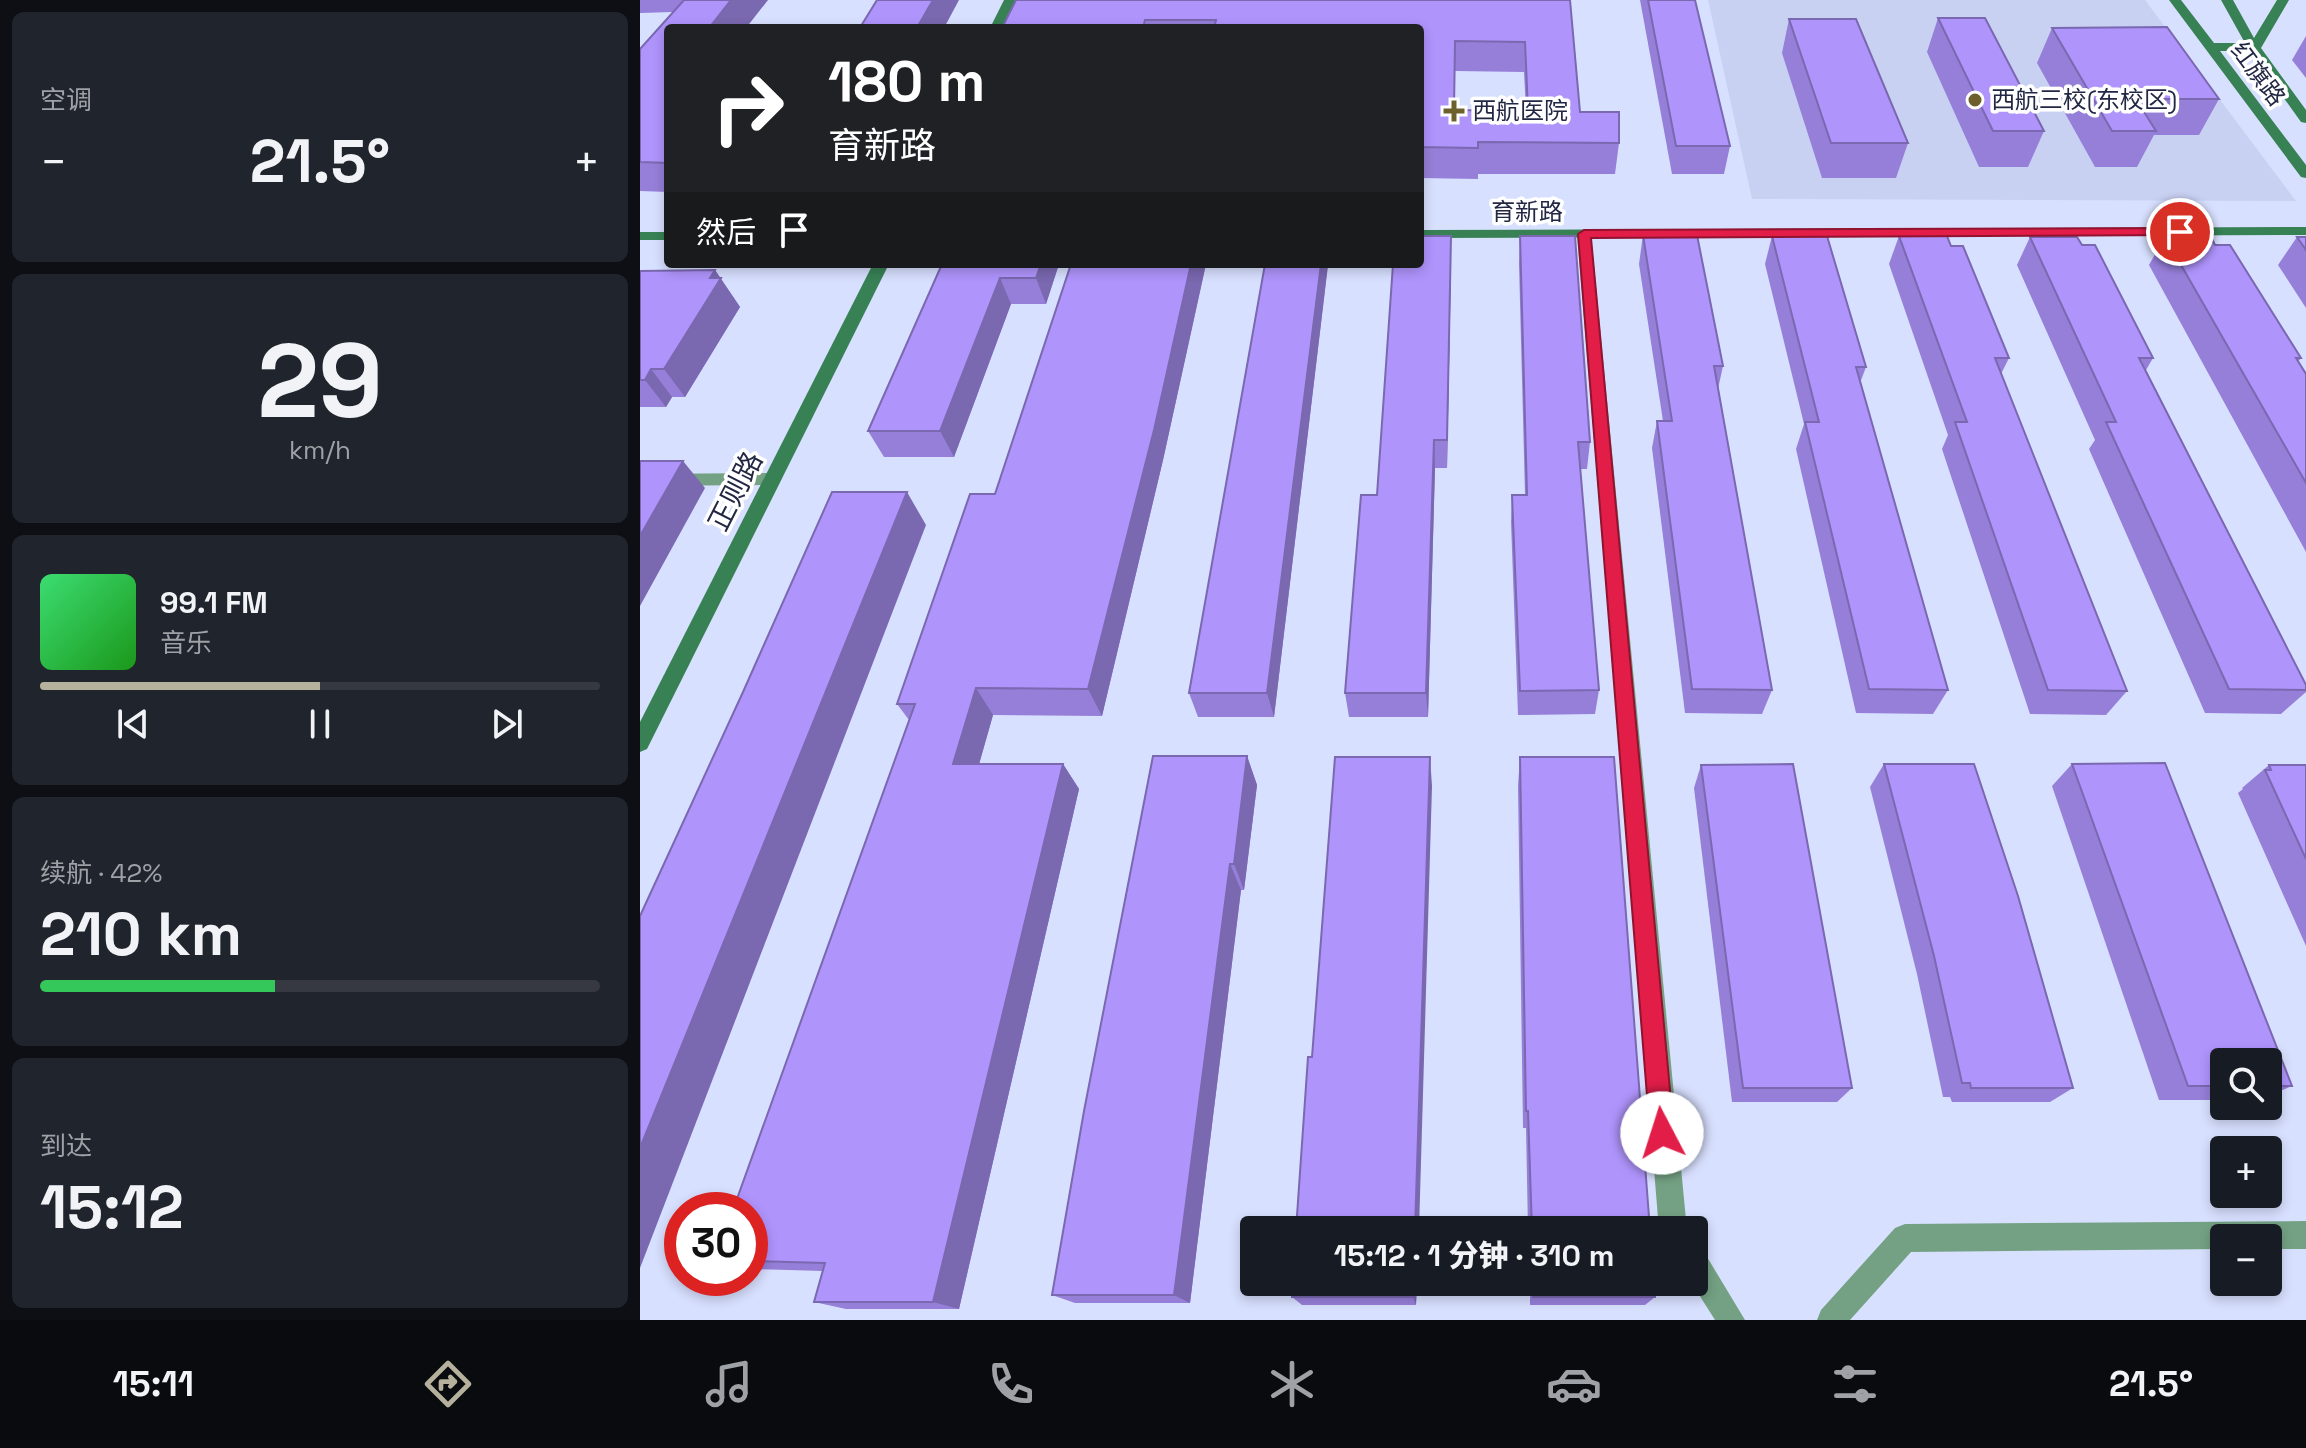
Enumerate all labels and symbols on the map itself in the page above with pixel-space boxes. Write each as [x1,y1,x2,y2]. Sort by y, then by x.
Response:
street label: 红旗路 [2224,36,2292,112]
place label: 西航三校(东校区) [1991,84,2177,115]
marker: 西航三校(东校区) [1966,91,1984,109]
place label: 西航医院 [1472,95,1568,126]
marker: 西航医院 [1443,100,1465,122]
street label: 育新路 [1491,196,1563,227]
pin [2146,198,2214,266]
street label: 正则路 [700,445,770,537]
position arrow [1620,1091,1704,1175]
speed limit sign: 30 [664,1192,768,1296]

